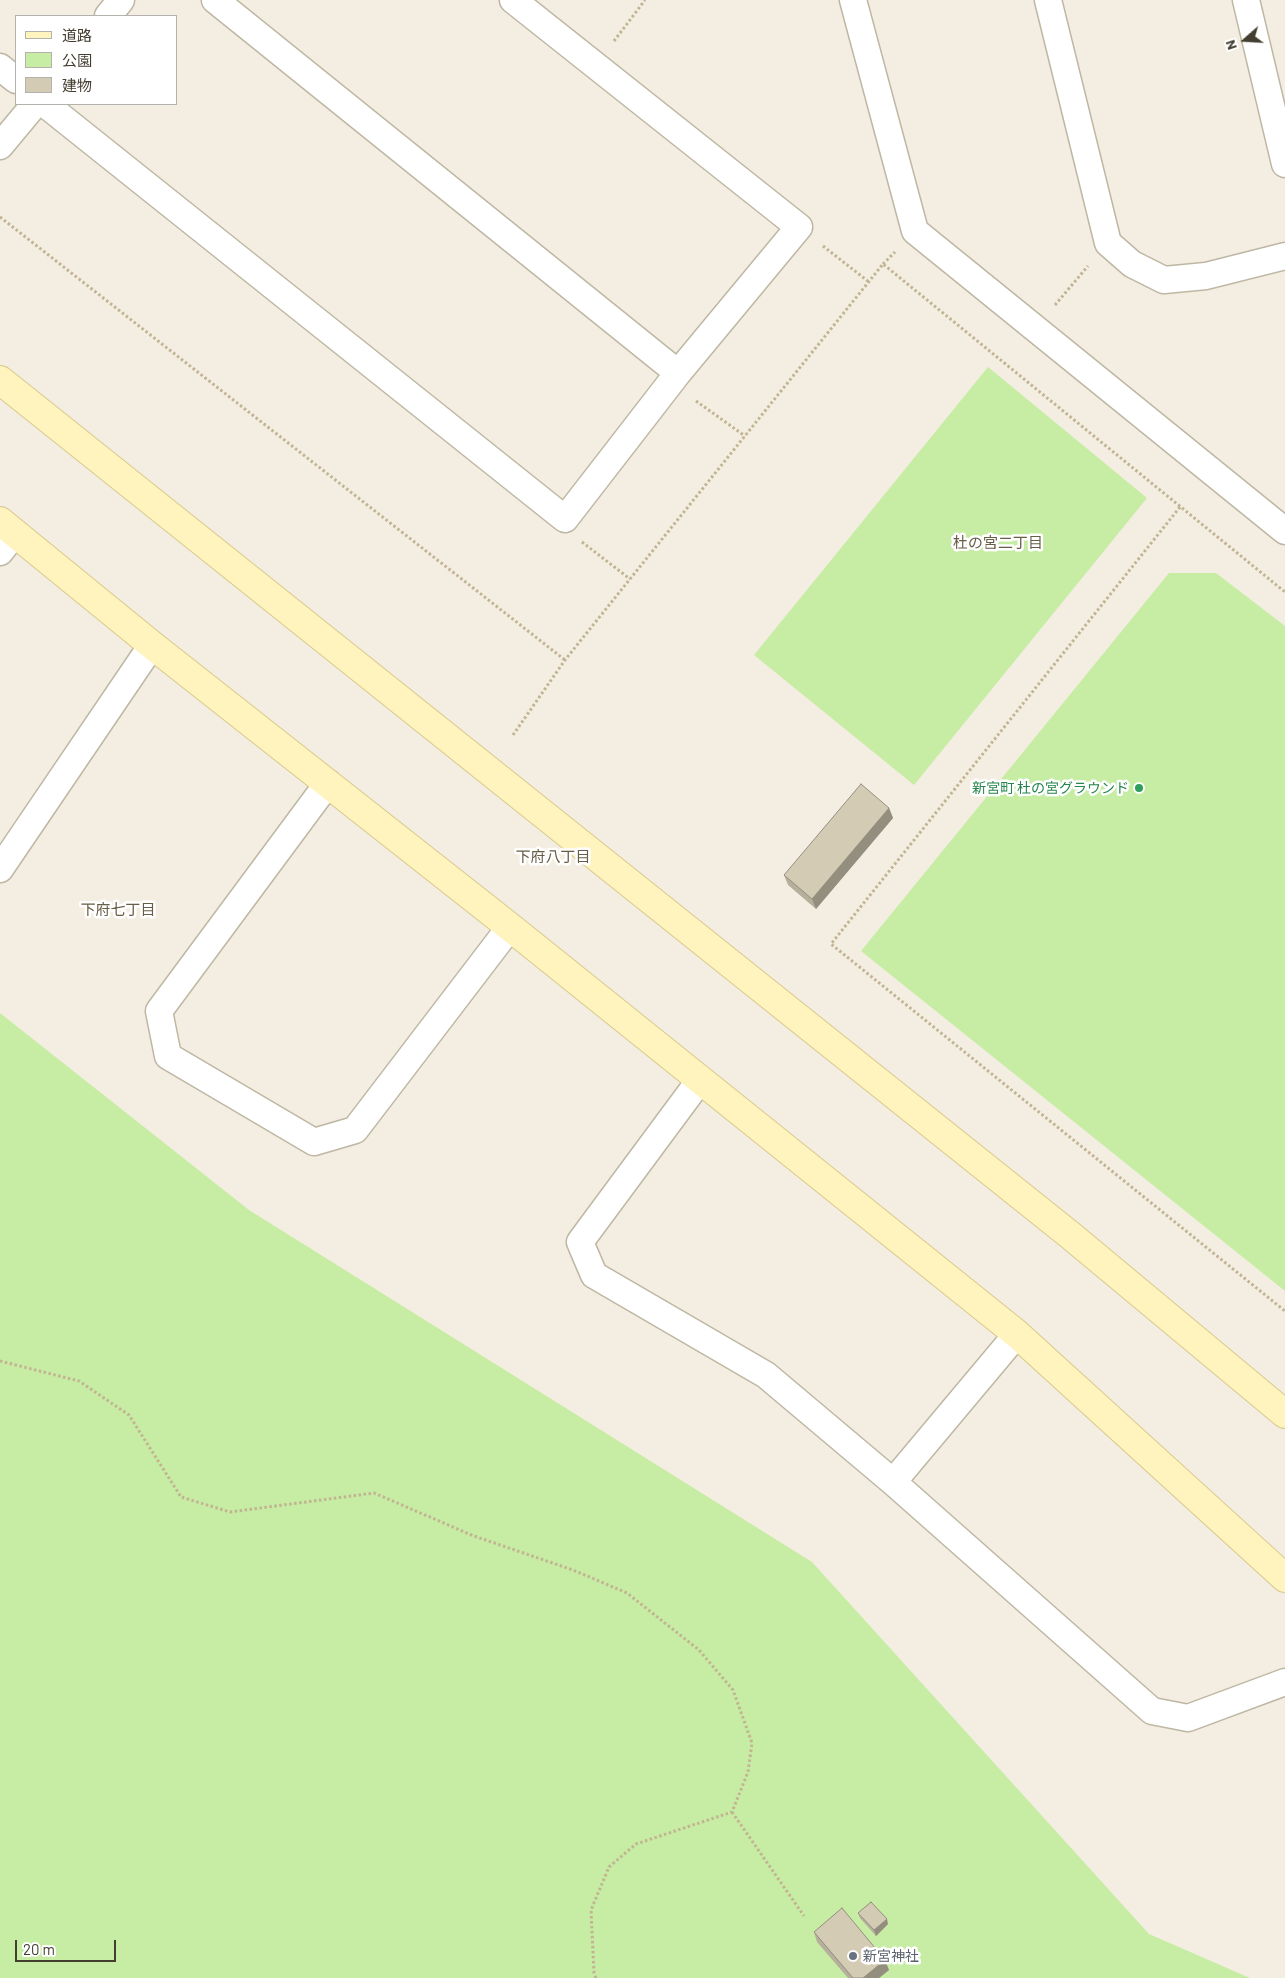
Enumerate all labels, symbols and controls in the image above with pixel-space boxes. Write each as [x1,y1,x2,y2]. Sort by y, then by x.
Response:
legend [15,15,178,105]
north arrow [1220,15,1270,65]
text: 道路 [62,26,92,44]
text: N [1221,38,1240,52]
text: 公園 [62,51,92,69]
text: 建物 [62,76,92,94]
district label: 杜の宮二丁目 [953,534,1043,552]
place label: 新宮町 杜の宮グラウンド [972,780,1129,796]
marker: 新宮町 杜の宮グラウンド [1133,782,1145,794]
district label: 下府八丁目 [516,848,590,866]
district label: 下府七丁目 [81,901,155,919]
scale bar [18,1930,119,1962]
text: 20 m [23,1940,55,1958]
place label: 新宮神社 [863,1948,919,1964]
marker: 新宮神社 [847,1950,859,1962]

